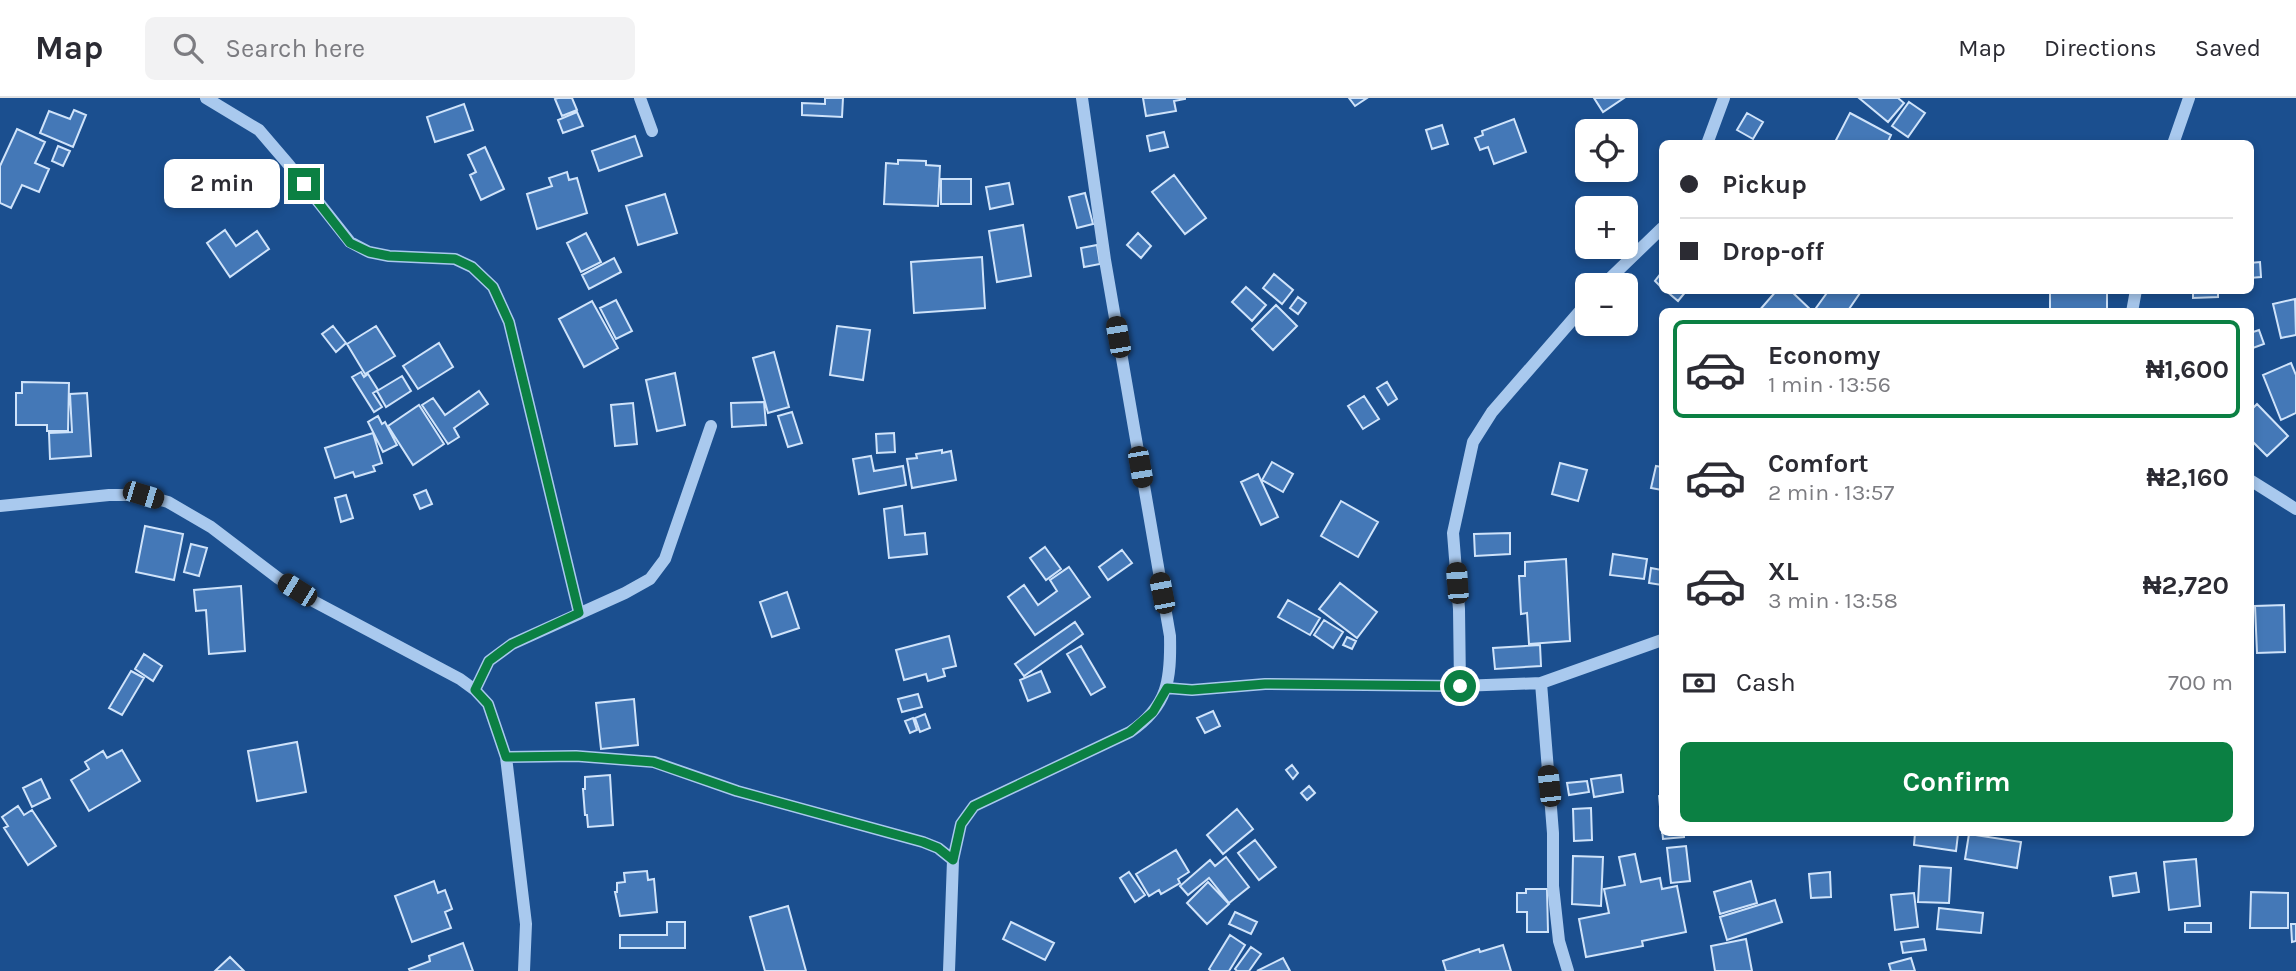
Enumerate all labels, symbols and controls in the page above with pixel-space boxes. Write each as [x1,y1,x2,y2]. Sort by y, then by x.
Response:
search box [145,17,635,80]
text: Map [35,29,103,67]
icon: search [169,29,207,67]
text: Search here [225,33,365,64]
text: Map [1958,34,2006,62]
text: Directions [2044,34,2157,62]
text: Saved [2195,34,2261,62]
map controls [1575,119,1638,336]
button: locate [1575,119,1638,182]
callout: 2 min [164,160,280,208]
route end [288,168,320,200]
text: Pickup [1722,169,1807,200]
text: 2 min [190,170,254,197]
button: + [1575,196,1638,259]
text: Drop-off [1722,236,1824,267]
button: − [1575,273,1638,336]
car [1105,314,1132,360]
icon: car [1684,338,1747,401]
text: Economy [1768,340,1880,371]
text: ₦1,600 [2146,354,2229,385]
text: 1 min · 13:56 [1768,371,1891,398]
car [1127,444,1154,490]
icon: car [1684,446,1747,509]
text: Comfort [1768,448,1869,479]
text: ₦2,160 [2146,462,2229,493]
car [120,479,167,511]
text: 2 min · 13:57 [1768,479,1894,506]
icon: car [1684,554,1747,617]
text: XL [1768,556,1799,587]
car [1446,561,1469,605]
car [274,570,321,610]
car [1148,570,1177,616]
text: ₦2,720 [2143,570,2229,601]
text: 3 min · 13:58 [1768,587,1898,614]
icon: cash [1680,664,1718,702]
text: Cash [1736,667,1796,698]
text: 700 m [2168,669,2233,696]
route start [1444,670,1476,702]
button: Confirm [1680,742,2233,822]
car [1537,764,1562,808]

